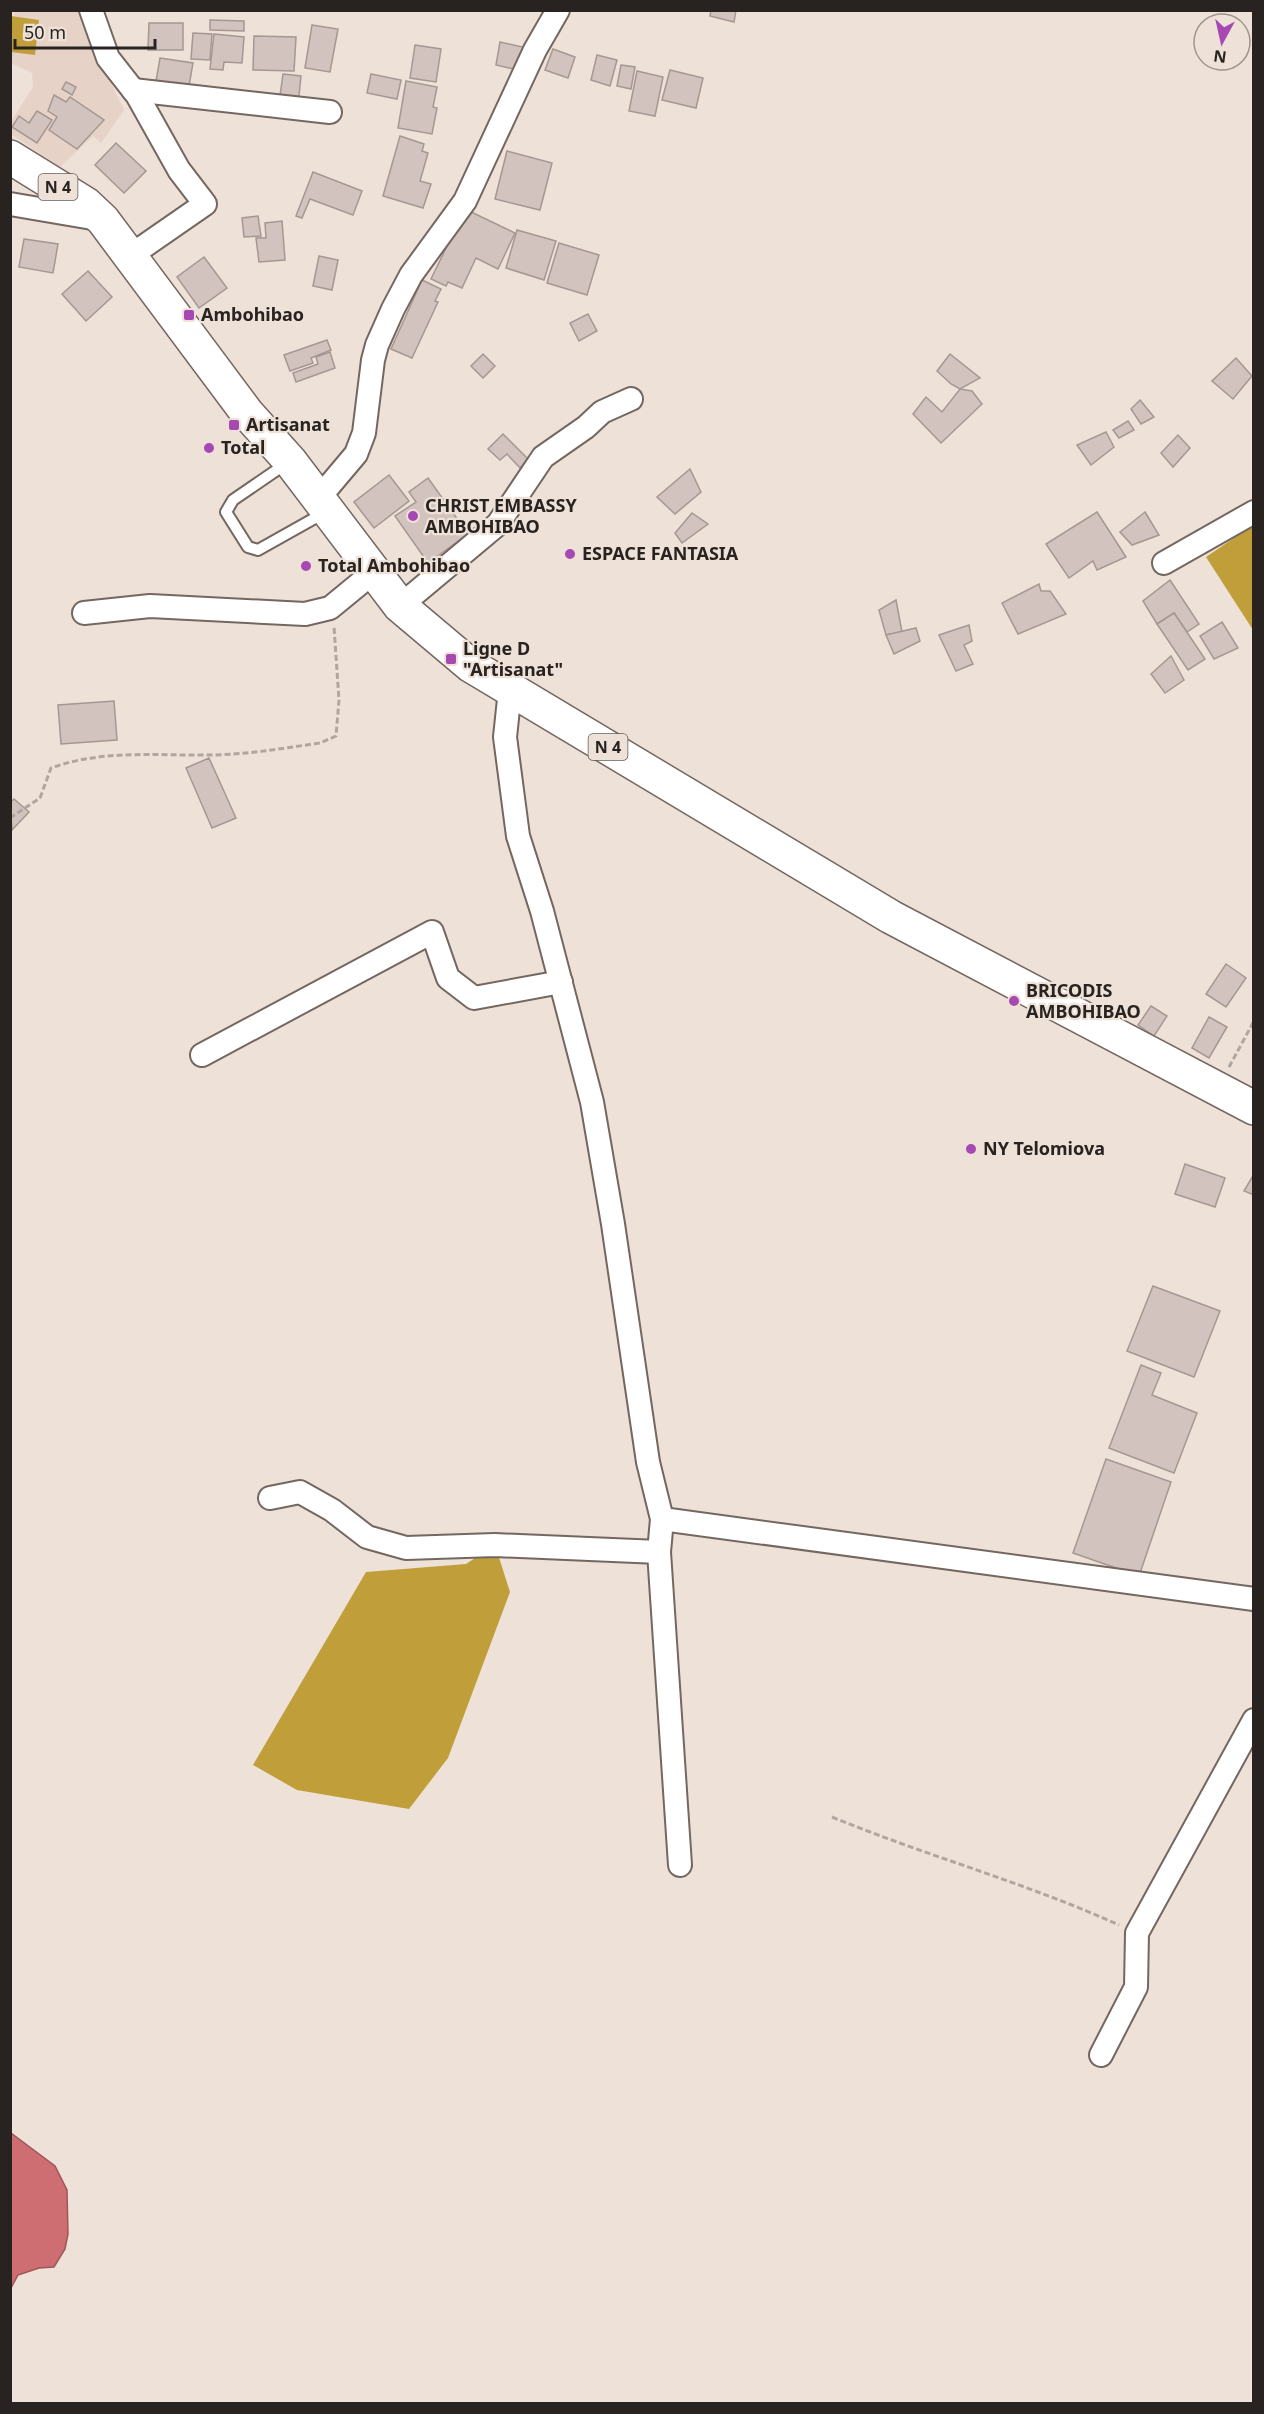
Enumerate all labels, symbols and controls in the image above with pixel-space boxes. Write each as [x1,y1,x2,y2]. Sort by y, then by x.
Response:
scale bar [15,12,154,50]
north arrow [1192,12,1252,72]
text: 50 m [24,20,66,44]
text: N [1212,45,1228,69]
road number: N 4 [38,174,78,200]
place label: Ambohibao [201,302,304,326]
marker: Ambohibao [182,308,196,322]
place label: Artisanat [246,412,330,436]
marker: Artisanat [227,418,241,432]
place label: Total [221,435,265,459]
marker: Total [202,441,216,455]
place label: CHRIST EMBASSY AMBOHIBAO [425,493,577,538]
marker: CHRIST EMBASSY AMBOHIBAO [406,509,420,523]
place label: ESPACE FANTASIA [582,541,739,565]
marker: ESPACE FANTASIA [563,547,577,561]
place label: Total Ambohibao [318,553,470,577]
marker: Total Ambohibao [299,559,313,573]
place label: Ligne D "Artisanat" [463,636,563,681]
marker: Ligne D "Artisanat" [444,652,458,666]
road number: N 4 [588,734,628,760]
place label: BRICODIS AMBOHIBAO [1026,978,1141,1023]
marker: BRICODIS AMBOHIBAO [1007,994,1021,1008]
place label: NY Telomiova [983,1136,1105,1160]
marker: NY Telomiova [964,1142,978,1156]

